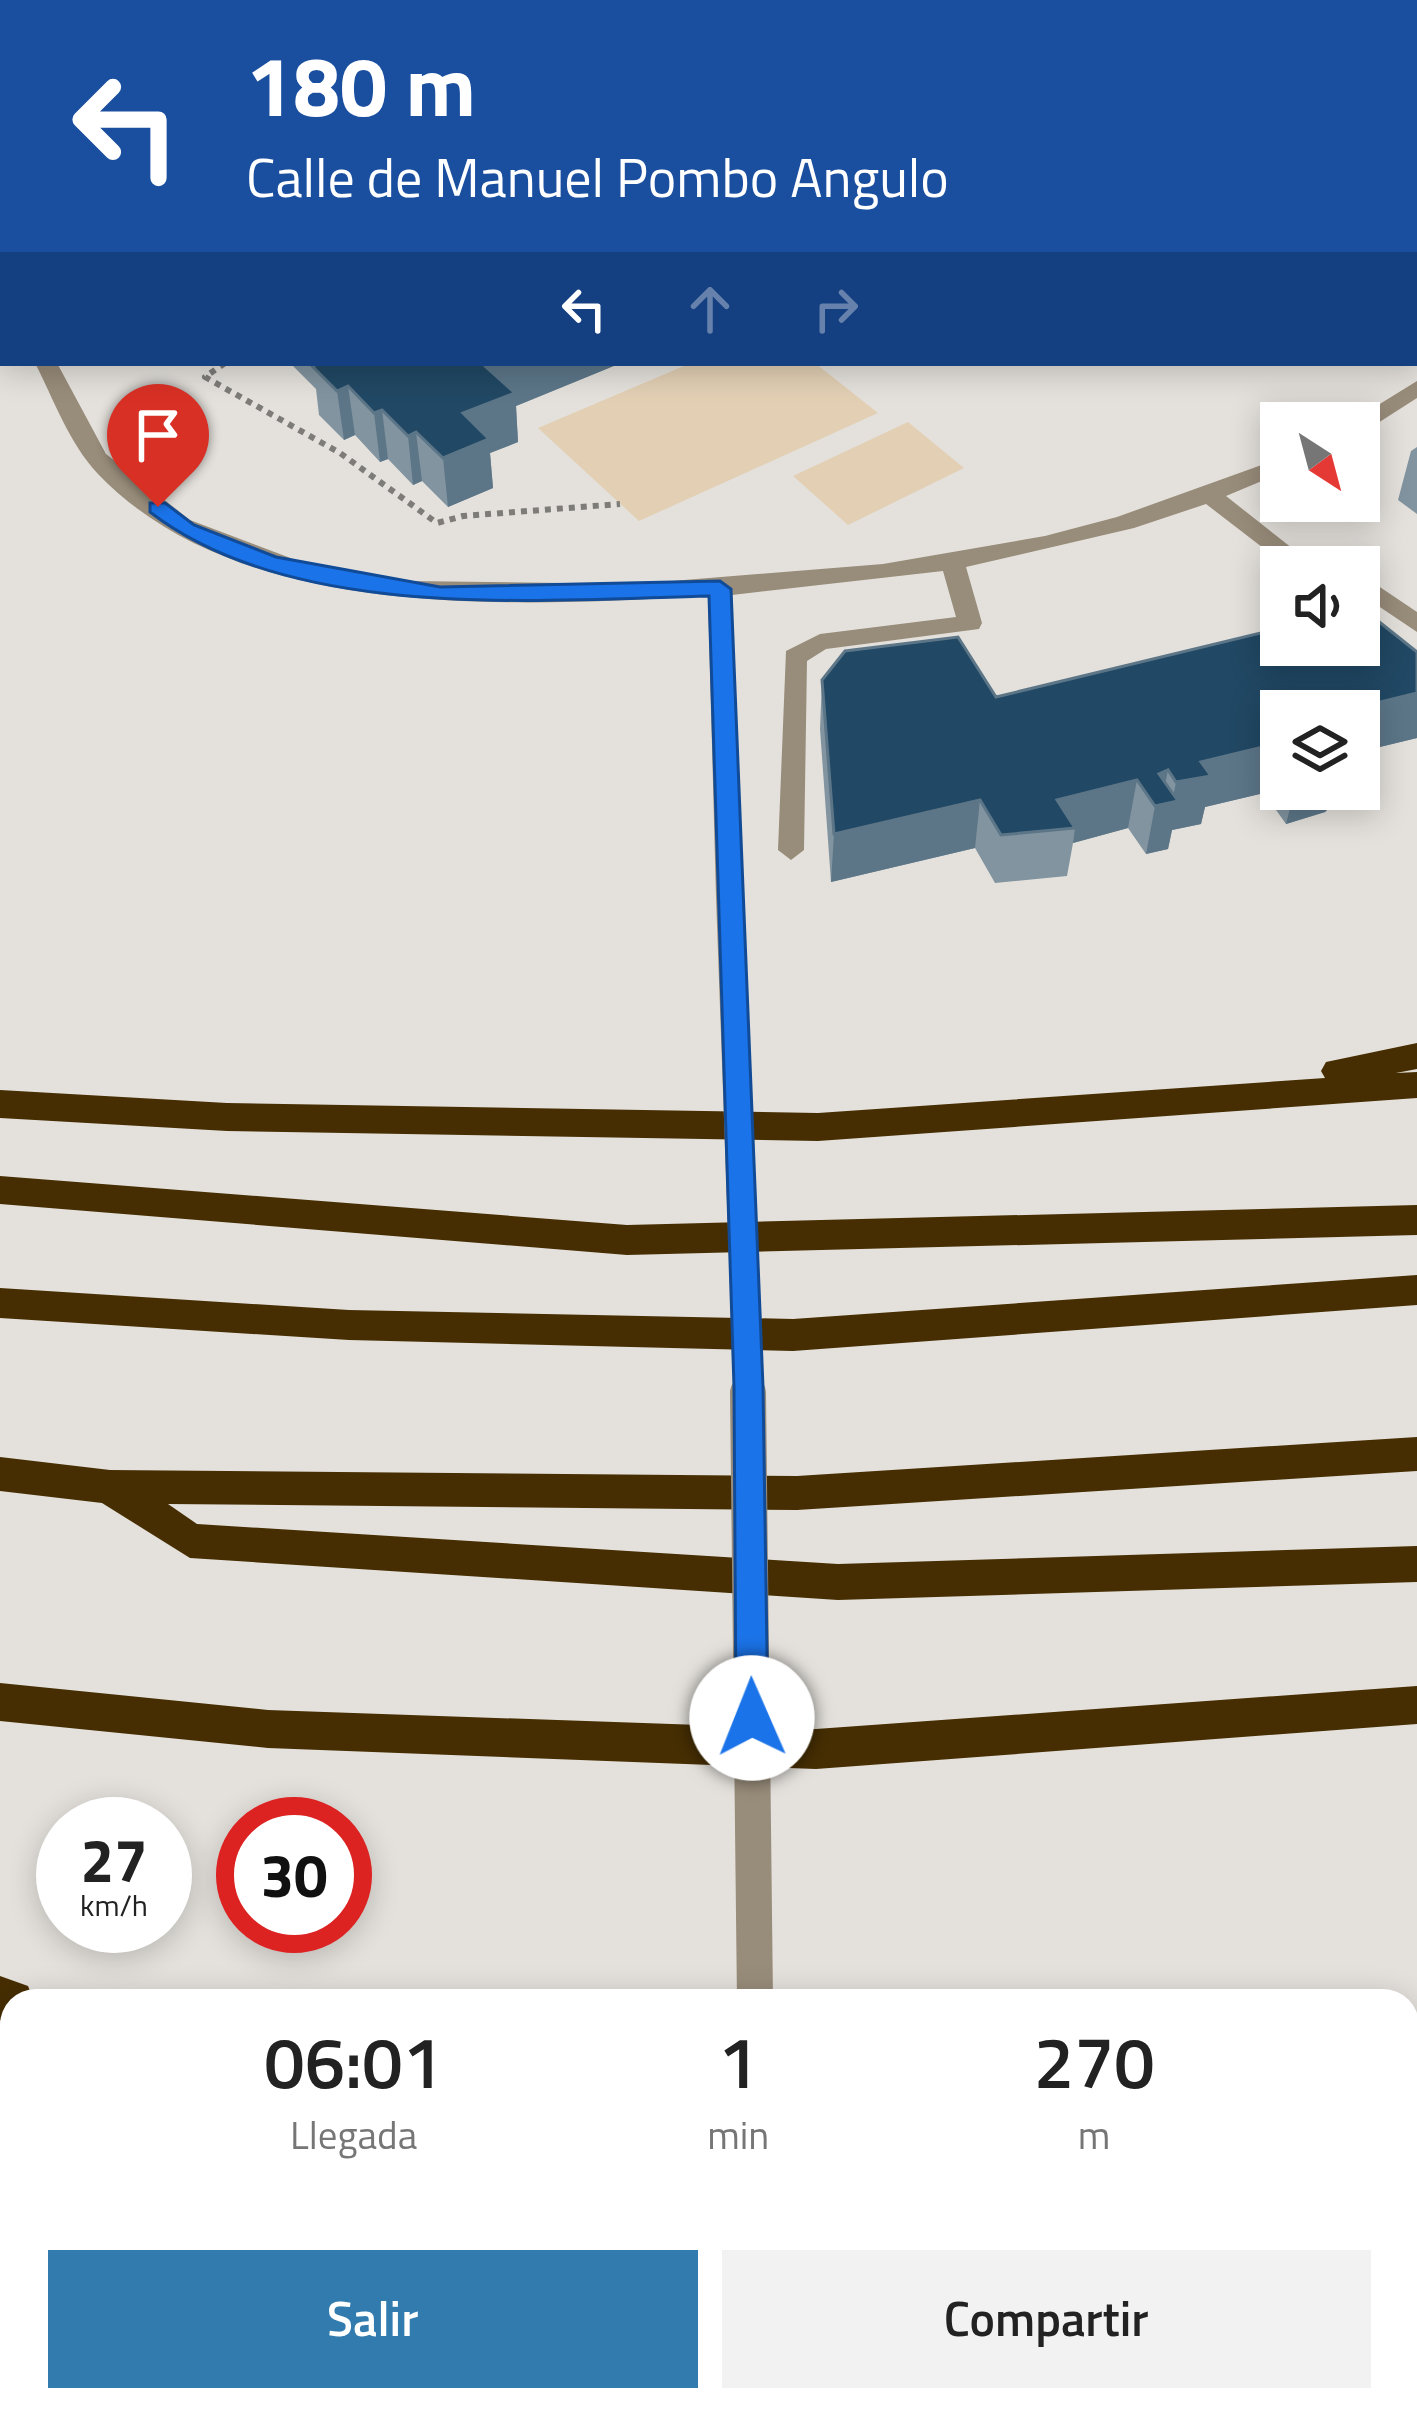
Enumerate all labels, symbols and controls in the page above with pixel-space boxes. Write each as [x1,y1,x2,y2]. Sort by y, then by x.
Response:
text: 180 m [246,21,476,149]
icon: left [48,48,204,204]
text: Calle de Manuel Pombo Angulo [246,136,949,218]
icon: left [551,276,617,342]
icon: ahead [677,276,743,342]
icon: right [803,276,869,342]
pin [107,384,209,507]
icon: arrive [125,402,191,468]
north arrow [1260,402,1380,522]
map controls [1260,402,1380,810]
button: sound [1260,546,1380,666]
button: layers [1260,690,1380,810]
position arrow [689,1655,815,1781]
speed limit sign: 30 [216,1797,372,1953]
text: 27 [80,1814,148,1905]
text: km/h [80,1882,148,1928]
text: 06:01 [264,2006,443,2116]
text: 1 [718,2006,758,2116]
text: 270 [1034,2006,1155,2116]
text: Llegada [290,2105,417,2164]
text: min [707,2105,769,2164]
text: m [1078,2105,1110,2164]
button: Salir [48,2250,698,2388]
button: Compartir [722,2250,1371,2388]

